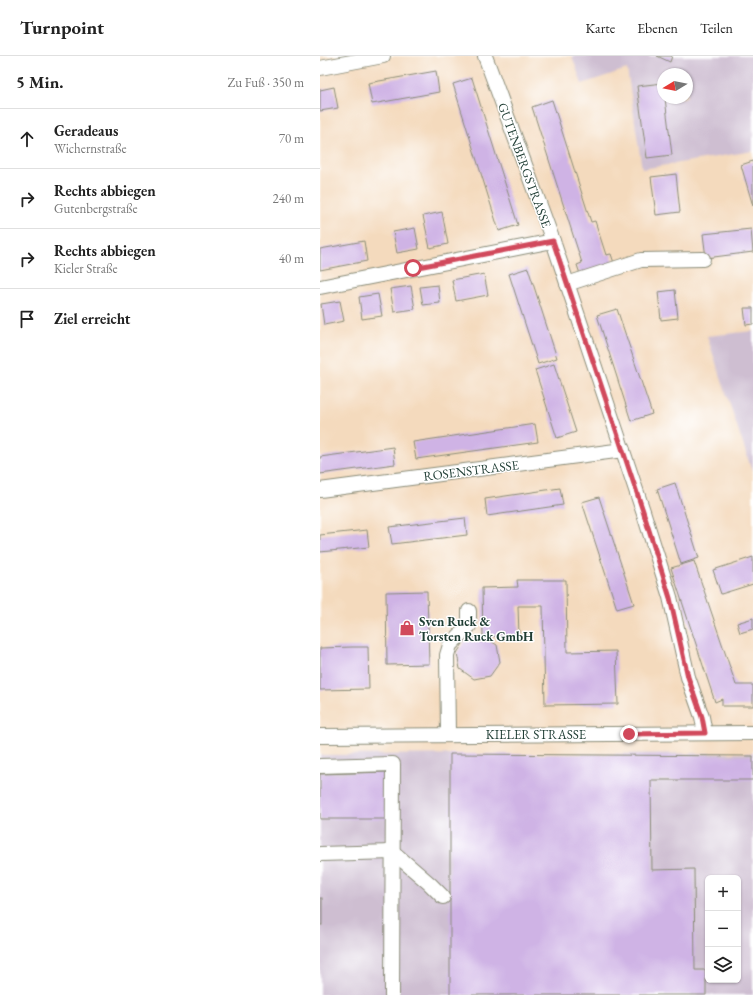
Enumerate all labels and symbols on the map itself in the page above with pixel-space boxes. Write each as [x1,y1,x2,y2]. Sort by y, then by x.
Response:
north arrow [657,68,693,104]
street label: GUTENBERGSTRASSE [494,100,555,230]
route start [404,259,422,277]
street label: ROSENSTRASSE [422,456,520,485]
place label: Sven Ruck & Torsten Ruck GmbH [419,613,534,645]
shop icon: Sven Ruck & Torsten Ruck GmbH [398,619,416,637]
route end [620,725,638,743]
street label: KIELER STRASSE [486,726,586,743]

